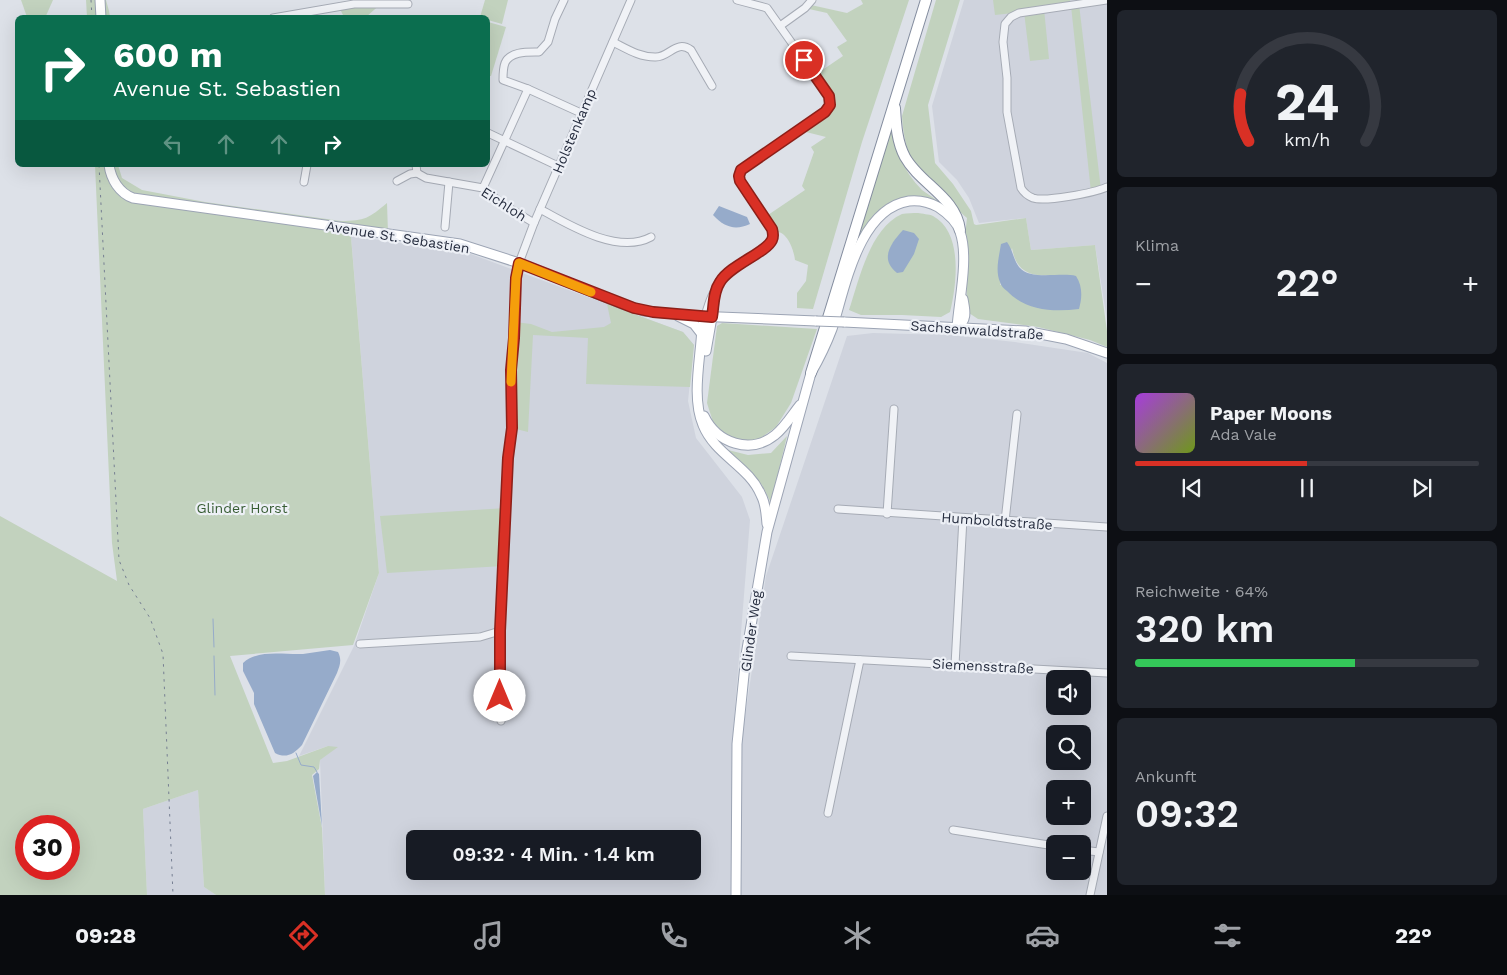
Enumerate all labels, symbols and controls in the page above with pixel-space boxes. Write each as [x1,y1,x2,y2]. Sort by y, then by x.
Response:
text: 600 m [113,34,223,76]
icon: right [30,35,95,100]
pin [783,39,825,81]
icon: arrive [790,46,818,74]
text: 24 [1275,72,1339,133]
text: Avenue St. Sebastien [113,76,341,101]
street label: Holstenkamp [549,86,599,176]
text: km/h [1284,129,1330,150]
icon: left [159,130,187,158]
icon: ahead [212,130,240,158]
icon: ahead [265,130,293,158]
icon: right [318,130,346,158]
street label: Eichloh [478,184,530,224]
street label: Avenue St. Sebastien [325,218,471,256]
text: Klima [1135,236,1179,255]
text: 22° [1275,261,1339,305]
text: − [1135,267,1152,300]
text: + [1462,267,1479,300]
street label: Sachsenwaldstraße [910,317,1044,343]
text: Paper Moons [1210,402,1332,425]
text: Ada Vale [1210,425,1277,444]
icon: previous [1178,474,1206,502]
icon: pause [1293,474,1321,502]
icon: next [1408,474,1436,502]
park label: Glinder Horst [196,500,288,516]
street label: Humboldtstraße [941,509,1053,533]
text: Reichweite · 64% [1135,582,1268,601]
street label: Glinder Weg [737,589,765,673]
text: 320 km [1135,607,1274,651]
street label: Siemensstraße [932,655,1034,677]
position arrow [473,669,525,721]
map controls [1046,670,1091,880]
button: sound [1046,670,1091,715]
button: search [1046,725,1091,770]
text: Ankunft [1135,767,1196,786]
button: + [1046,780,1091,825]
text: 09:32 [1135,792,1239,836]
speed limit sign: 30 [15,815,80,880]
button: − [1046,835,1091,880]
text: 09:32 · 4 Min. · 1.4 km [452,843,655,866]
icon: directions [286,918,321,953]
icon: music [471,918,506,953]
icon: phone [656,918,691,953]
icon: climate [840,918,875,953]
icon: car [1025,918,1060,953]
icon: filters [1210,918,1245,953]
text: 09:28 [75,923,136,948]
text: 22° [1395,923,1432,948]

